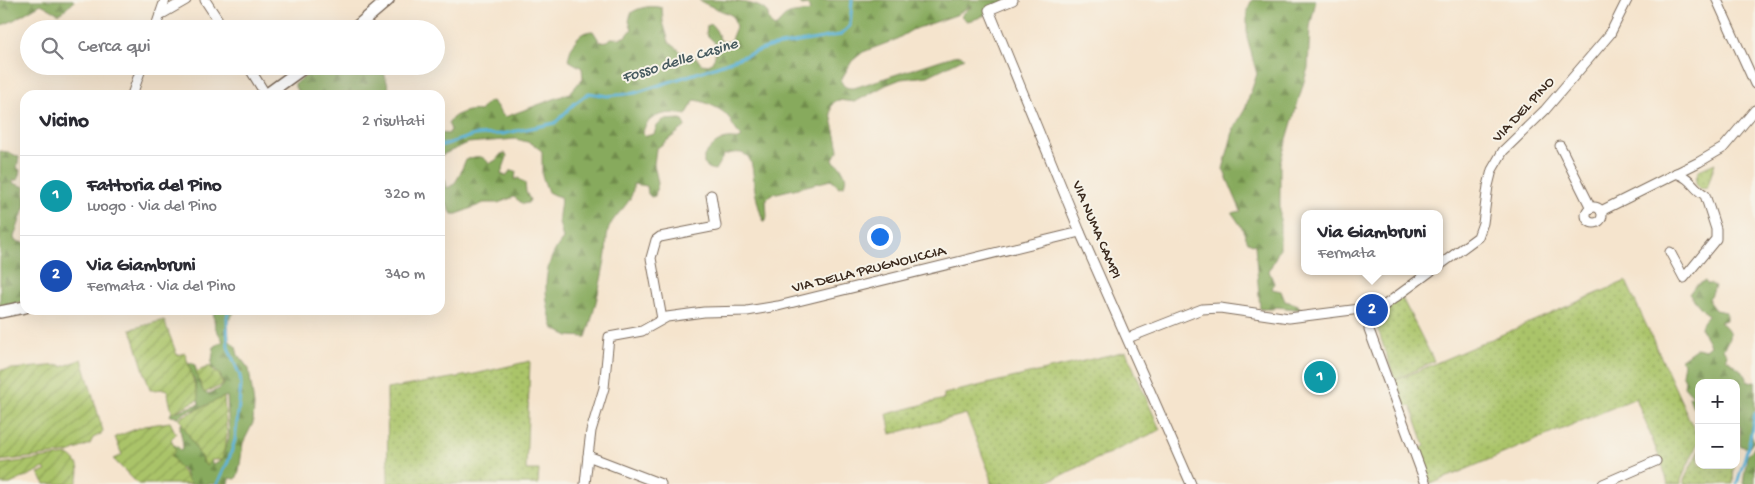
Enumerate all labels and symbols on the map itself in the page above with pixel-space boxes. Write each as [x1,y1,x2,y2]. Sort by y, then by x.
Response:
water label: Fosso delle Casine [620,35,741,89]
street label: VIA DEL PINO [1488,73,1559,147]
street label: VIA NUMA CAMPI [1067,177,1125,282]
your location [867,224,893,250]
street label: VIA DELLA PRUGNOLICCIA [789,242,949,298]
pin: 2 [1356,291,1388,329]
pin: 1 [1304,358,1336,396]

